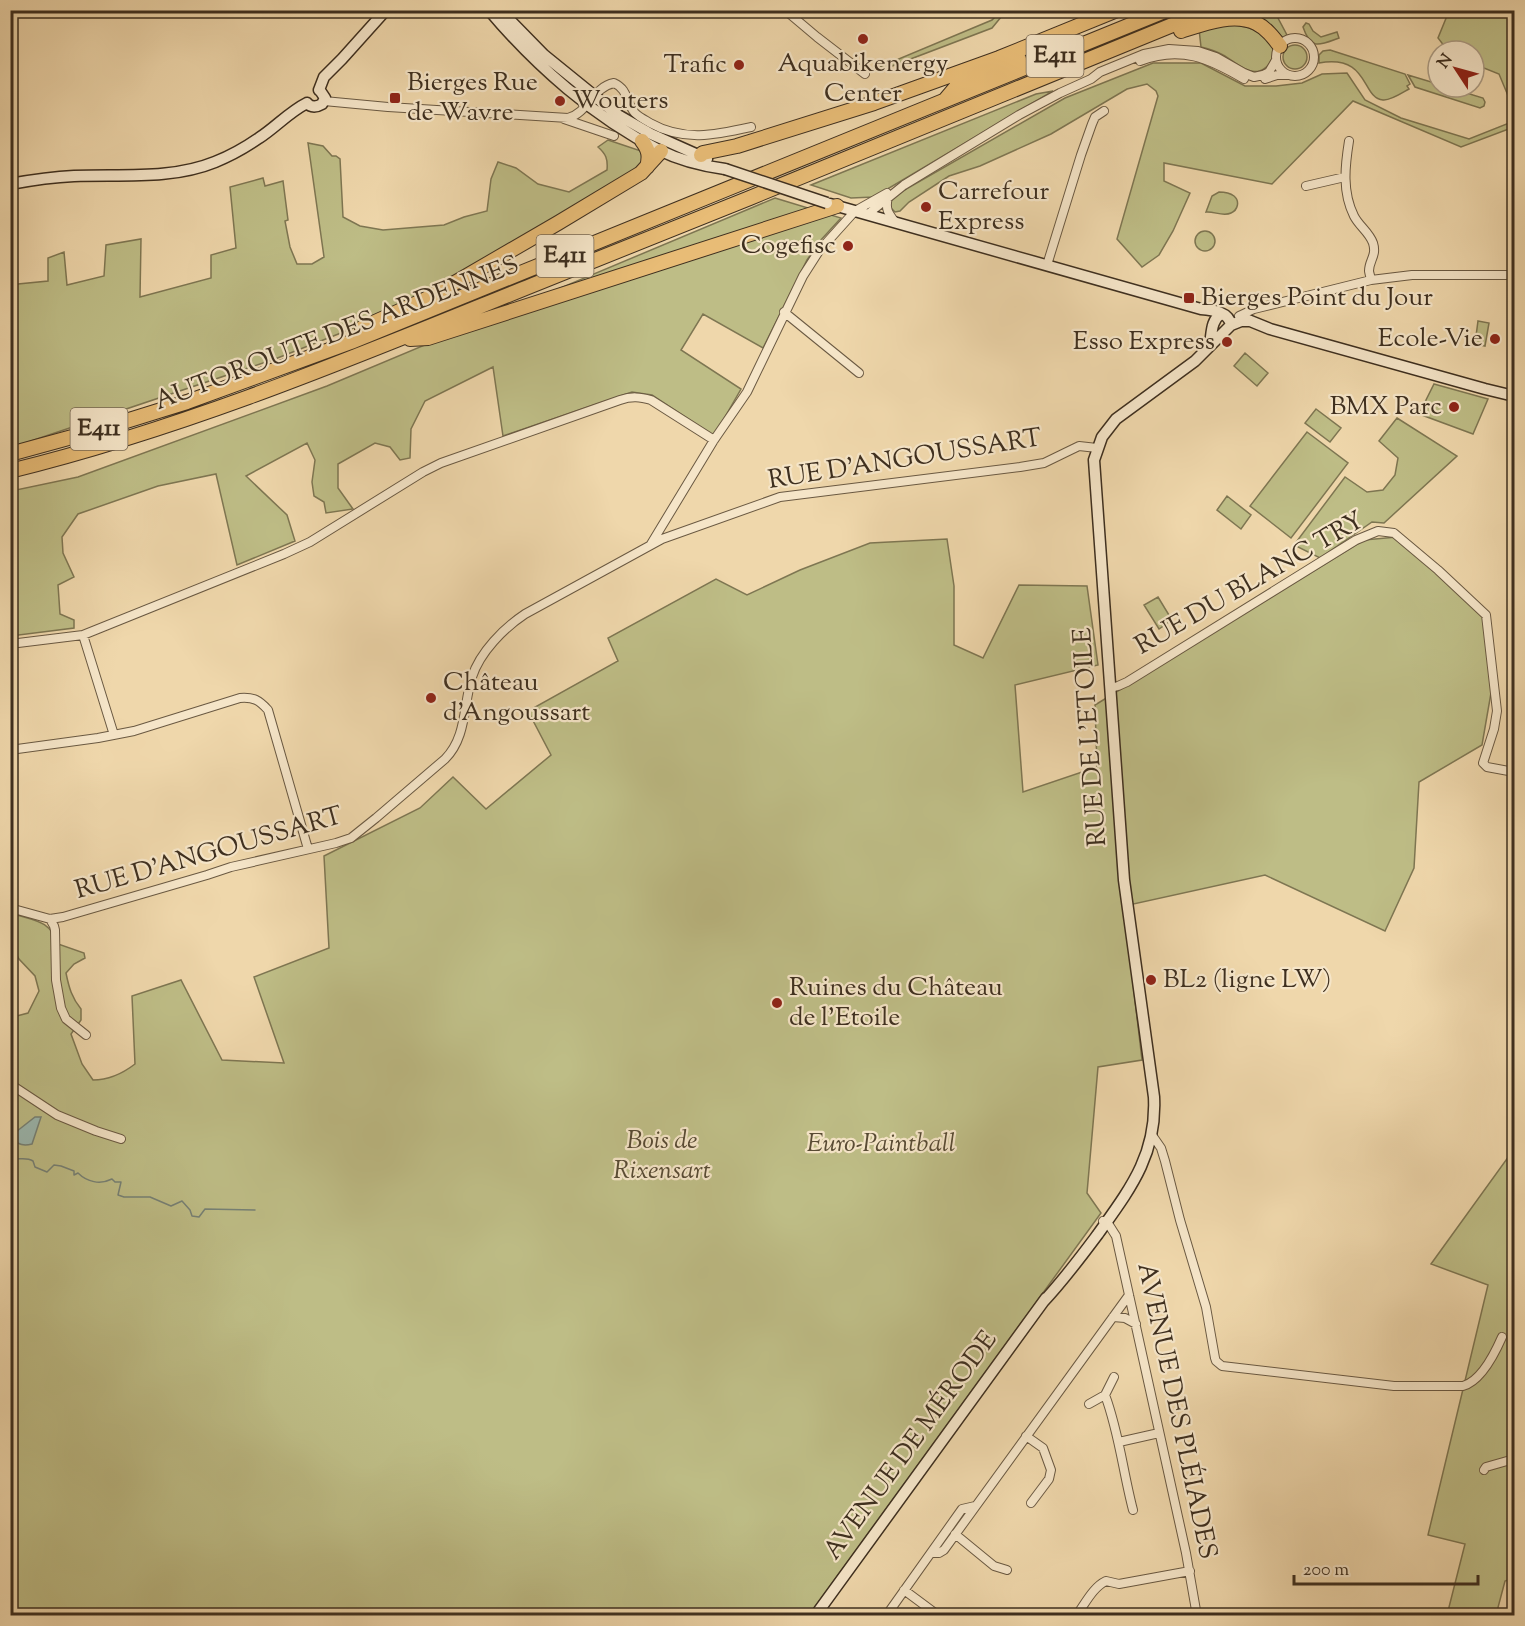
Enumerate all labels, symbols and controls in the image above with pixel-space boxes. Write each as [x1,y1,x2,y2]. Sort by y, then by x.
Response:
marker: Aquabikenergy Center [856,32,870,46]
road number: E411 [1026,35,1084,77]
north arrow [1426,39,1486,99]
place label: Aquabikenergy Center [778,46,948,113]
place label: Trafic [663,47,727,84]
text: N [1433,50,1459,74]
marker: Trafic [732,58,746,72]
place label: Bierges Rue de Wavre [407,65,538,132]
place label: Wouters [572,83,669,120]
marker: Bierges Rue de Wavre [388,91,402,105]
marker: Wouters [553,94,567,108]
place label: Carrefour Express [938,174,1049,241]
marker: Carrefour Express [919,200,933,214]
place label: Cogefisc [741,228,836,265]
road number: E411 [536,235,594,277]
marker: Cogefisc [841,239,855,253]
street label: AUTOROUTE DES ARDENNES [149,247,525,421]
place label: Bierges Point du Jour [1201,280,1433,317]
marker: Bierges Point du Jour [1182,291,1196,305]
place label: Ecole-Vie [1378,321,1483,358]
place label: Esso Express [1073,324,1215,361]
marker: Ecole-Vie [1488,332,1502,346]
marker: Esso Express [1220,335,1234,349]
place label: BMX Parc [1330,389,1442,426]
marker: BMX Parc [1447,400,1461,414]
road number: E411 [70,408,128,450]
street label: RUE D'ANGOUSSART [765,420,1045,500]
street label: RUE DU BLANC TRY [1128,503,1372,665]
street label: RUE DE L'ETOILE [1065,626,1117,848]
place label: Château d'Angoussart [443,665,590,732]
marker: Château d'Angoussart [424,691,438,705]
street label: RUE D'ANGOUSSART [71,798,347,910]
place label: BL2 (ligne LW) [1163,962,1331,999]
place label: Ruines du Château de l'Etoile [789,970,1003,1037]
marker: BL2 (ligne LW) [1144,973,1158,987]
marker: Ruines du Château de l'Etoile [770,996,784,1010]
park label: Bois de Rixensart [613,1123,711,1190]
park label: Euro-Paintball [806,1126,956,1163]
street label: AVENUE DES PLÉIADES [1126,1259,1226,1563]
street label: AVENUE DE MÉRODE [815,1324,1007,1568]
scale bar [1294,1548,1478,1586]
text: 200 m [1303,1558,1349,1584]

